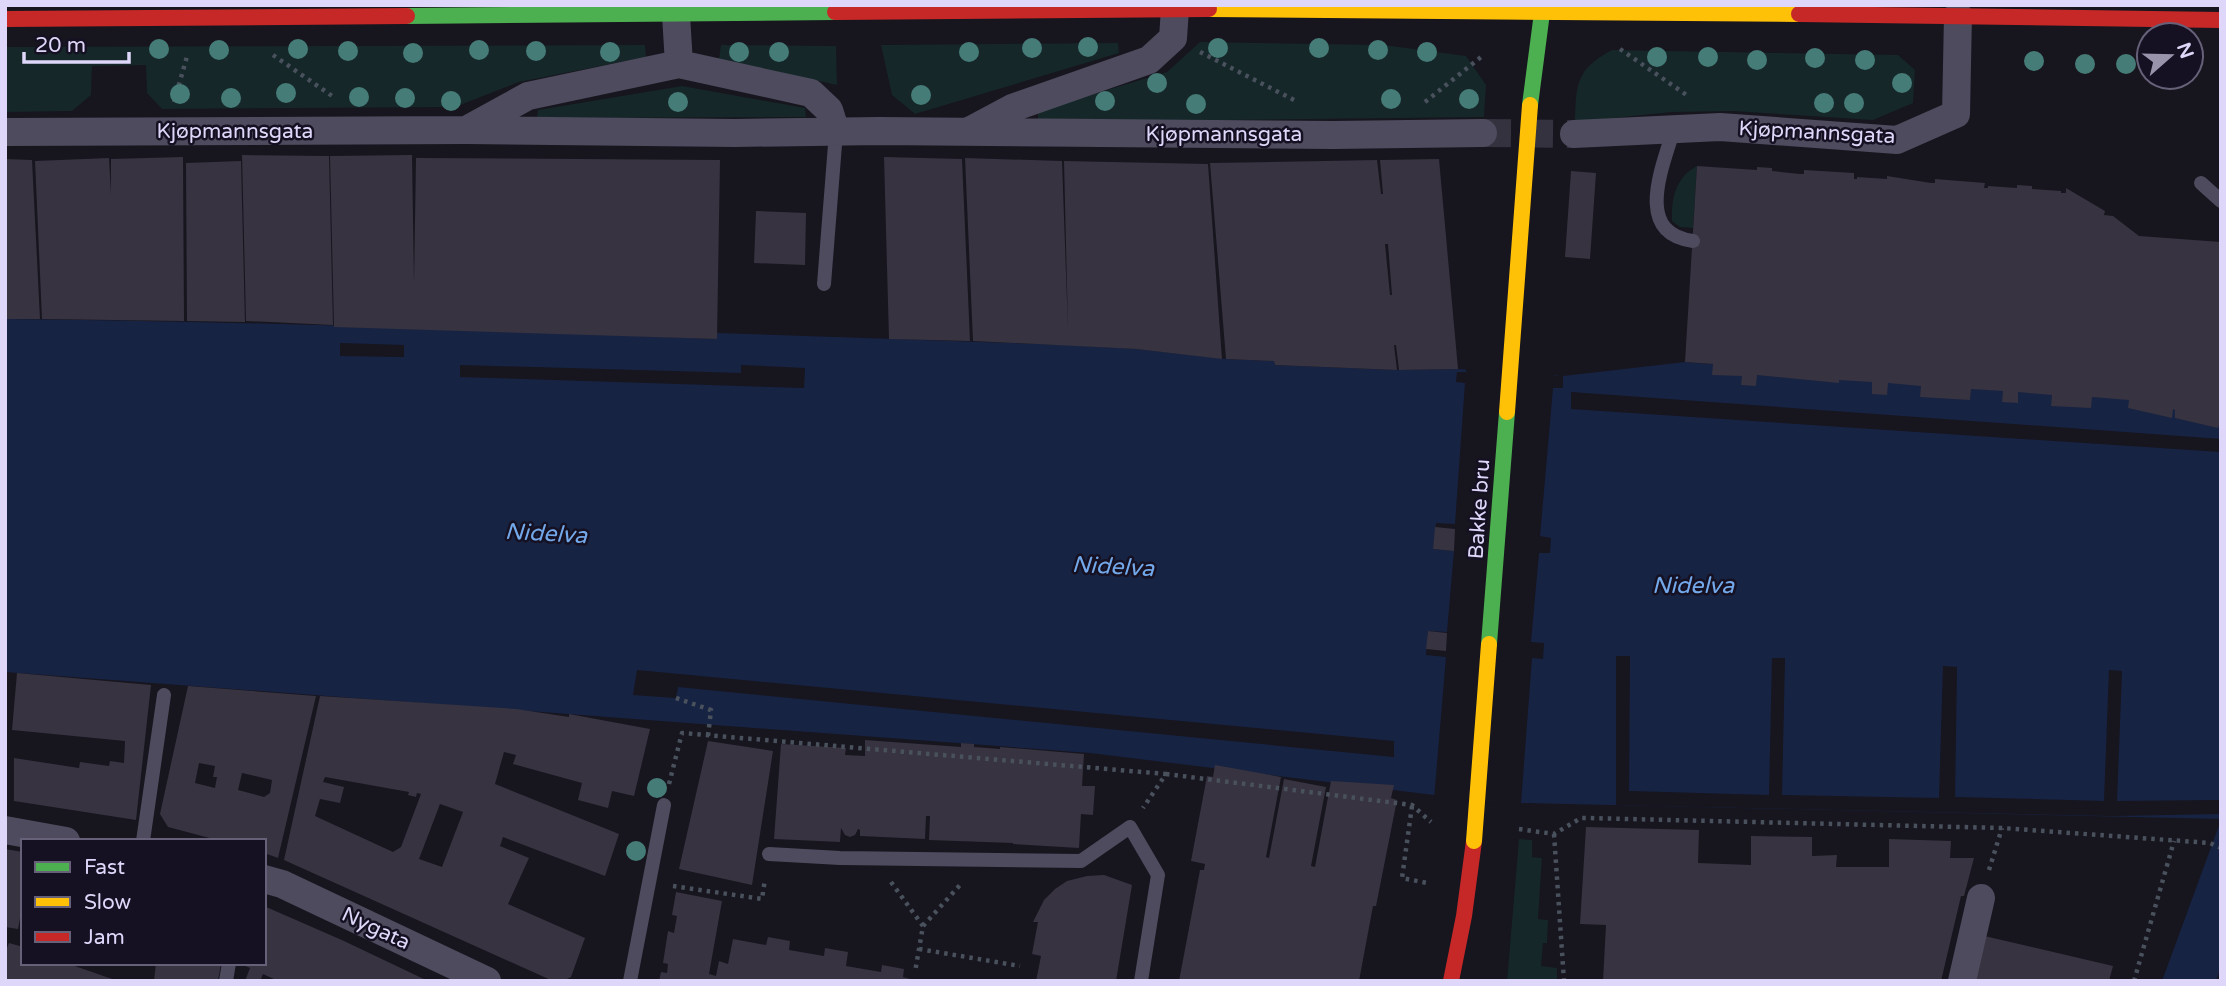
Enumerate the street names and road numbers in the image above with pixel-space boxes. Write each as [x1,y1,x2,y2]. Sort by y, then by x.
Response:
street label: Kjøpmannsgata [1738,116,1896,149]
street label: Kjøpmannsgata [157,119,313,144]
street label: Kjøpmannsgata [1146,122,1302,147]
street label: Bakke bru [1464,458,1495,560]
street label: Nygata [338,902,414,955]

